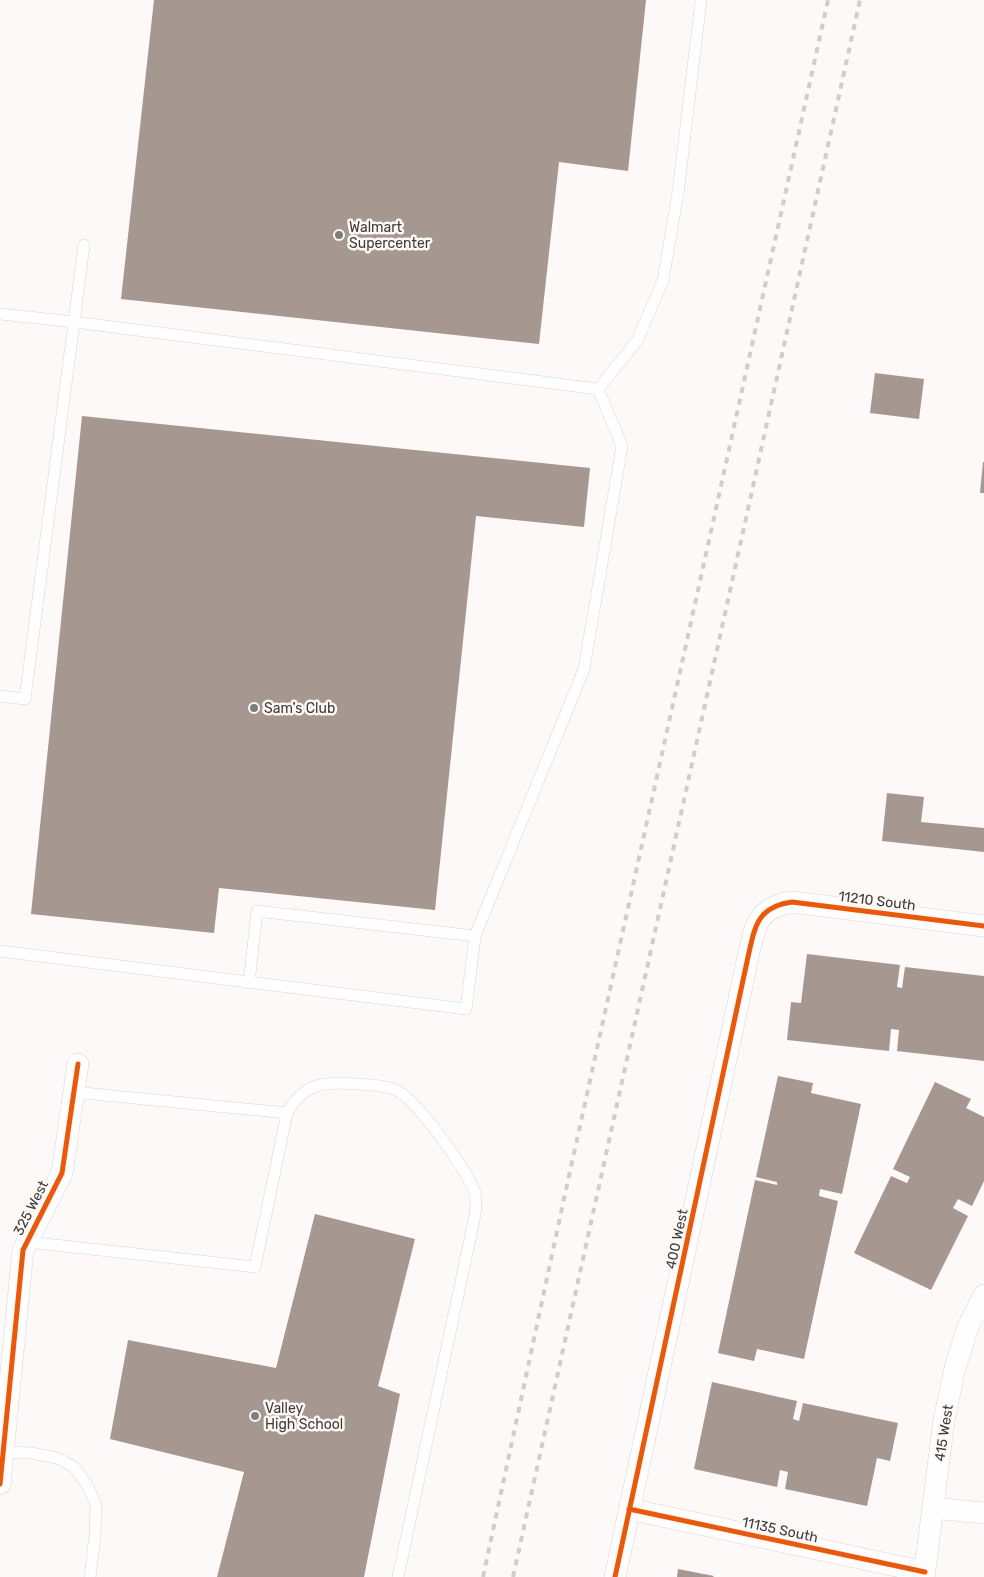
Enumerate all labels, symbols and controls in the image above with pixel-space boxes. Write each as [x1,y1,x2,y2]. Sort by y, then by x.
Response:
place label: Walmart Supercenter [349,219,431,252]
marker: Walmart Supercenter [333,229,345,241]
place label: Sam's Club [264,700,335,717]
marker: Sam's Club [248,702,260,714]
street label: 11210 South [837,888,917,914]
street label: 325 West [10,1177,52,1238]
street label: 400 West [662,1207,692,1271]
place label: Valley High School [265,1400,343,1433]
street label: 415 West [931,1403,957,1463]
marker: Valley High School [249,1410,261,1422]
street label: 11135 South [740,1514,820,1546]

